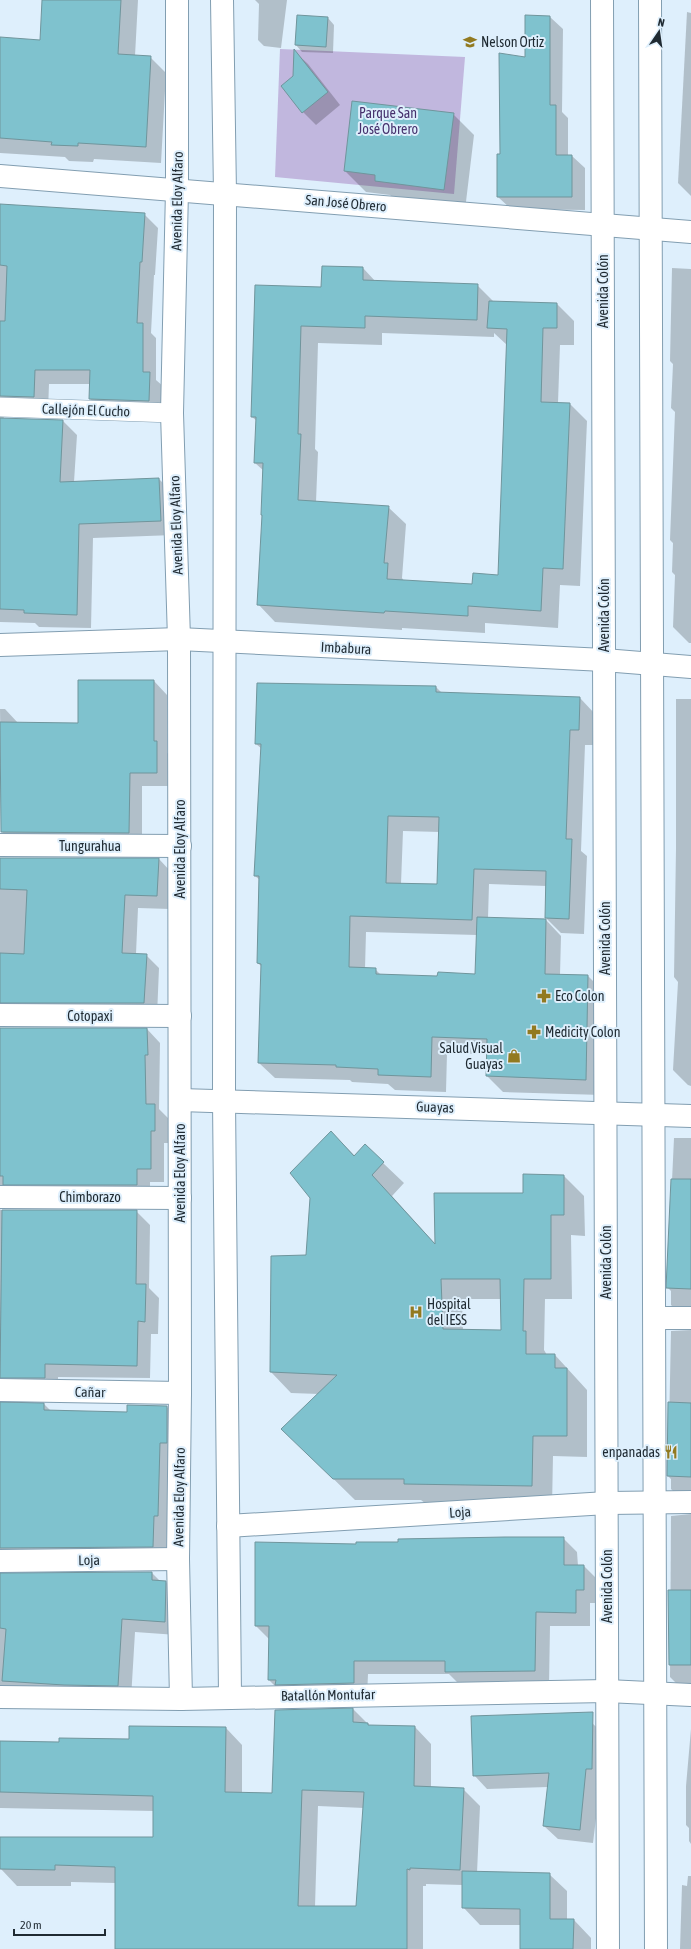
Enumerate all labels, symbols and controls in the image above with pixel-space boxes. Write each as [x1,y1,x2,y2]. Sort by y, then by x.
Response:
north arrow [639,12,679,52]
text: N [657,16,666,29]
school or university icon: Nelson Ortiz [462,34,478,50]
place label: Nelson Ortiz [481,34,544,50]
park label: Parque San José Obrero [358,105,418,137]
street label: Avenida Eloy Alfaro [168,151,186,251]
street label: San José Obrero [305,191,387,215]
street label: Avenida Colón [595,254,611,328]
street label: Callejón El Cucho [42,400,130,420]
street label: Avenida Eloy Alfaro [166,475,186,575]
street label: Avenida Colón [596,578,612,652]
street label: Imbabura [320,639,372,657]
street label: Avenida Eloy Alfaro [172,799,188,899]
street label: Tungurahua [59,838,121,854]
street label: Avenida Colón [597,901,613,975]
pharmacy icon: Eco Colon [536,988,552,1004]
place label: Eco Colon [555,988,604,1004]
street label: Cotopaxi [67,1008,113,1024]
pharmacy icon: Medicity Colon [526,1024,542,1040]
place label: Medicity Colon [545,1024,620,1040]
place label: Salud Visual Guayas [440,1040,503,1072]
shop icon: Salud Visual Guayas [506,1048,522,1064]
street label: Guayas [416,1098,454,1116]
street label: Avenida Eloy Alfaro [172,1123,188,1223]
street label: Chimborazo [59,1189,121,1205]
street label: Avenida Colón [598,1225,614,1299]
place label: Hospital del IESS [427,1296,471,1328]
hospital icon: Hospital del IESS [408,1304,424,1320]
street label: Cañar [75,1384,106,1400]
place label: enpanadas [602,1444,660,1460]
restaurant icon: enpanadas [663,1444,679,1460]
street label: Avenida Eloy Alfaro [170,1447,188,1547]
street label: Loja [449,1503,471,1521]
street label: Avenida Colón [599,1549,615,1623]
street label: Loja [78,1552,100,1568]
street label: Batallón Montufar [281,1686,376,1704]
scale bar [14,1911,105,1937]
text: 20 m [20,1918,42,1932]

